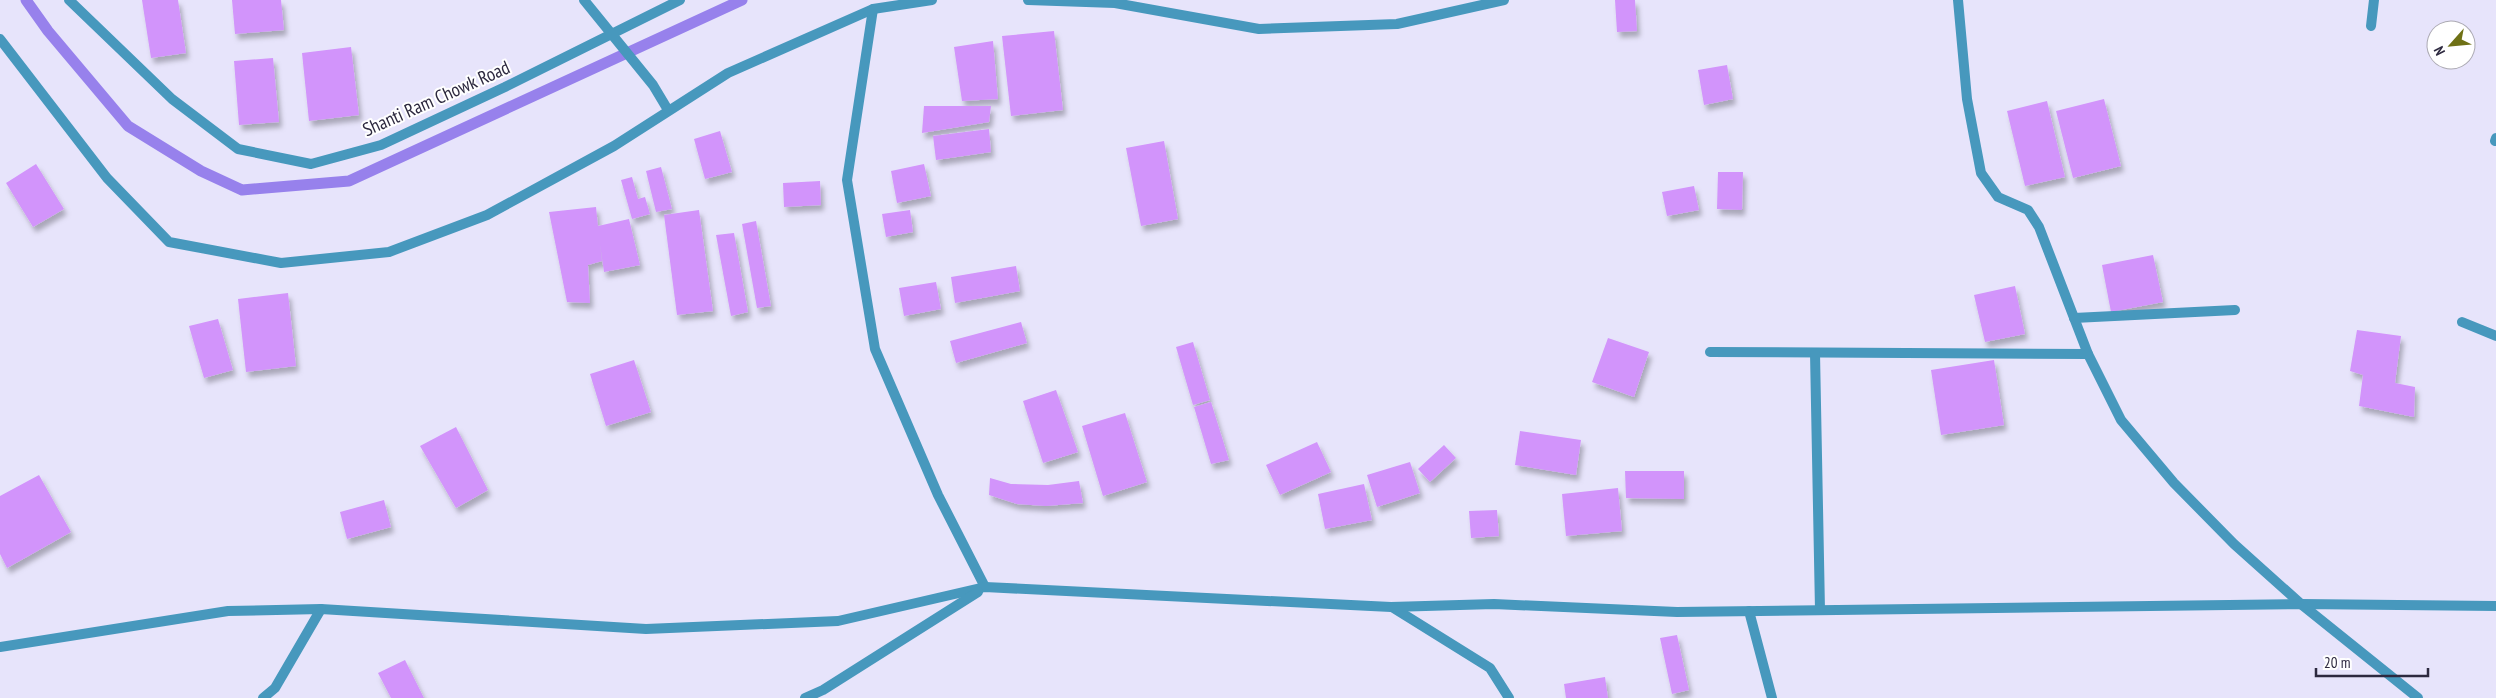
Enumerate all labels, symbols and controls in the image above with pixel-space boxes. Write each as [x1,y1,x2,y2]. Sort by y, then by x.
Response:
north arrow [2426,20,2476,70]
text: N [2430,43,2449,58]
street label: Shanti Ram Chowk Road [359,55,513,141]
scale bar [2316,646,2428,678]
text: 20 m [2324,653,2350,672]

